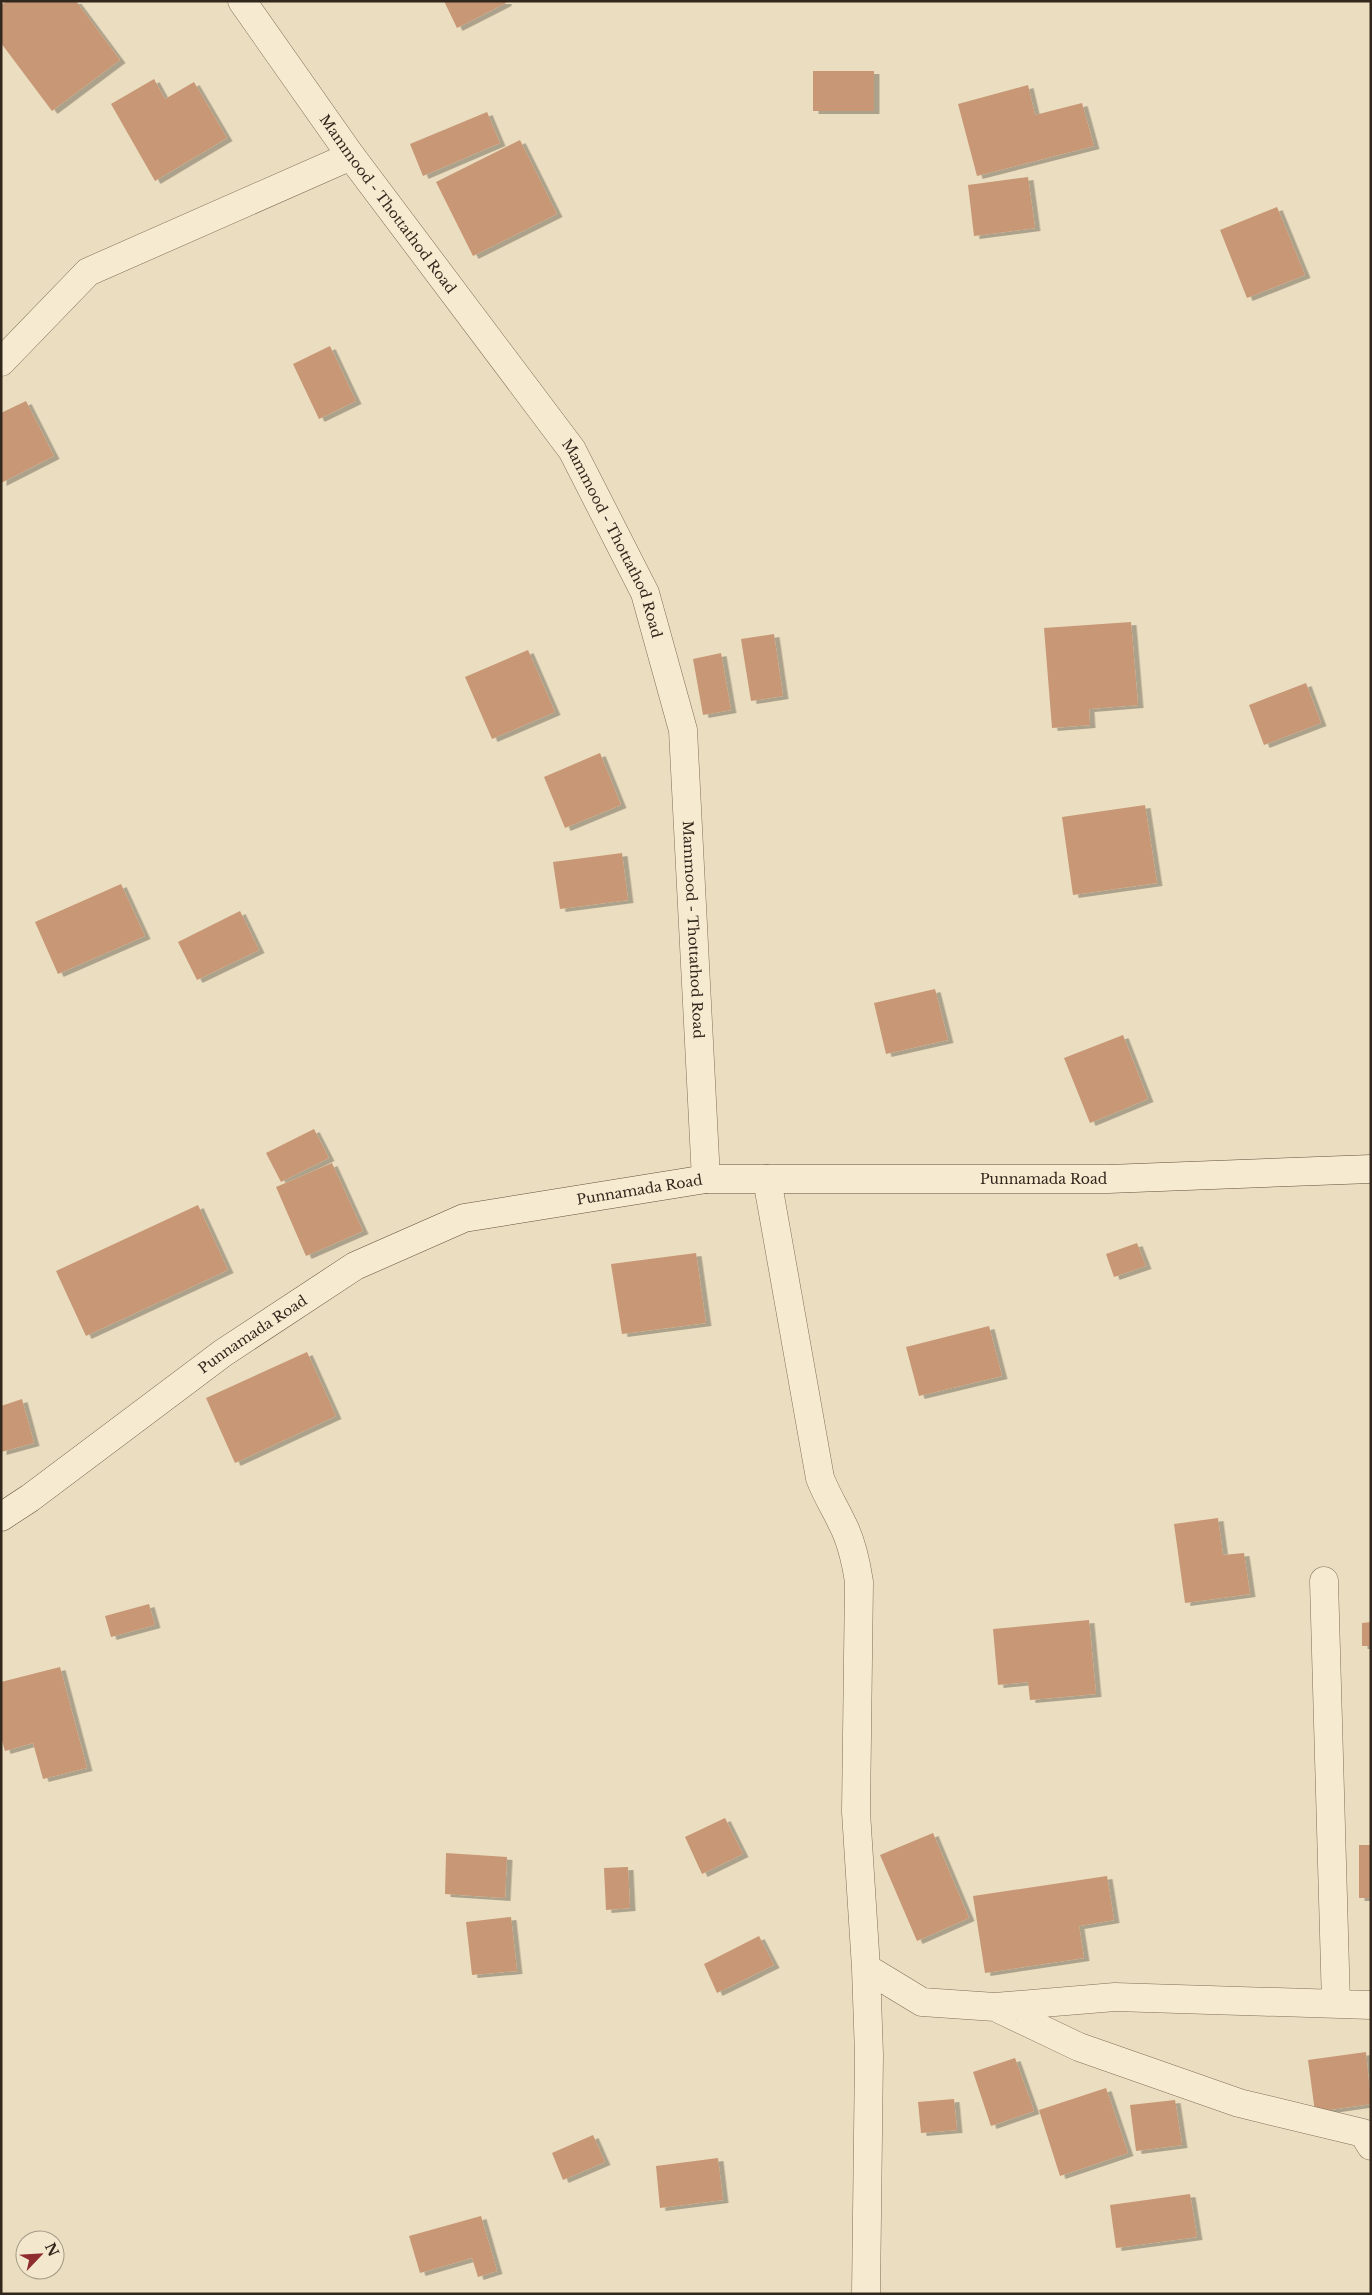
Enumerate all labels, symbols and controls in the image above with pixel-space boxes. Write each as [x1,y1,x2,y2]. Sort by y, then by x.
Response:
street label: Mammood - Thottathod Road [316,111,460,297]
street label: Mammood - Thottathod Road [558,435,666,641]
street label: Mammood - Thottathod Road [679,820,708,1040]
street label: Punnamada Road [980,1170,1108,1188]
street label: Punnamada Road [575,1171,704,1209]
street label: Punnamada Road [195,1291,311,1377]
north arrow [15,2230,65,2280]
text: N [41,2240,63,2259]

